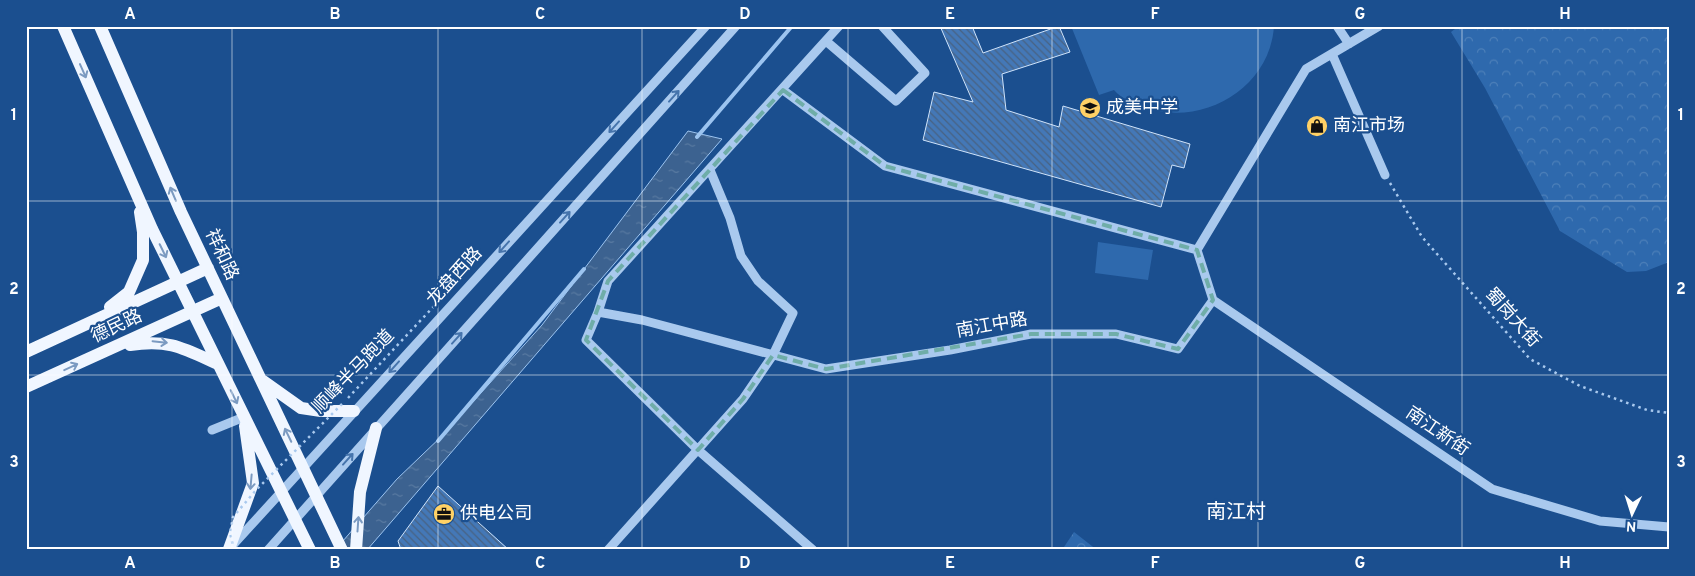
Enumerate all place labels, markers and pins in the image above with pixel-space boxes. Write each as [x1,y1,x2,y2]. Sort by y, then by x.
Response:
school or university icon: 成美中学 [1078,96,1102,120]
place label: 成美中学 [1106,97,1178,120]
shop icon: 南江市场 [1305,114,1329,138]
place label: 南江市场 [1333,115,1405,138]
office icon: 供电公司 [432,502,456,526]
place label: 供电公司 [460,503,532,526]

